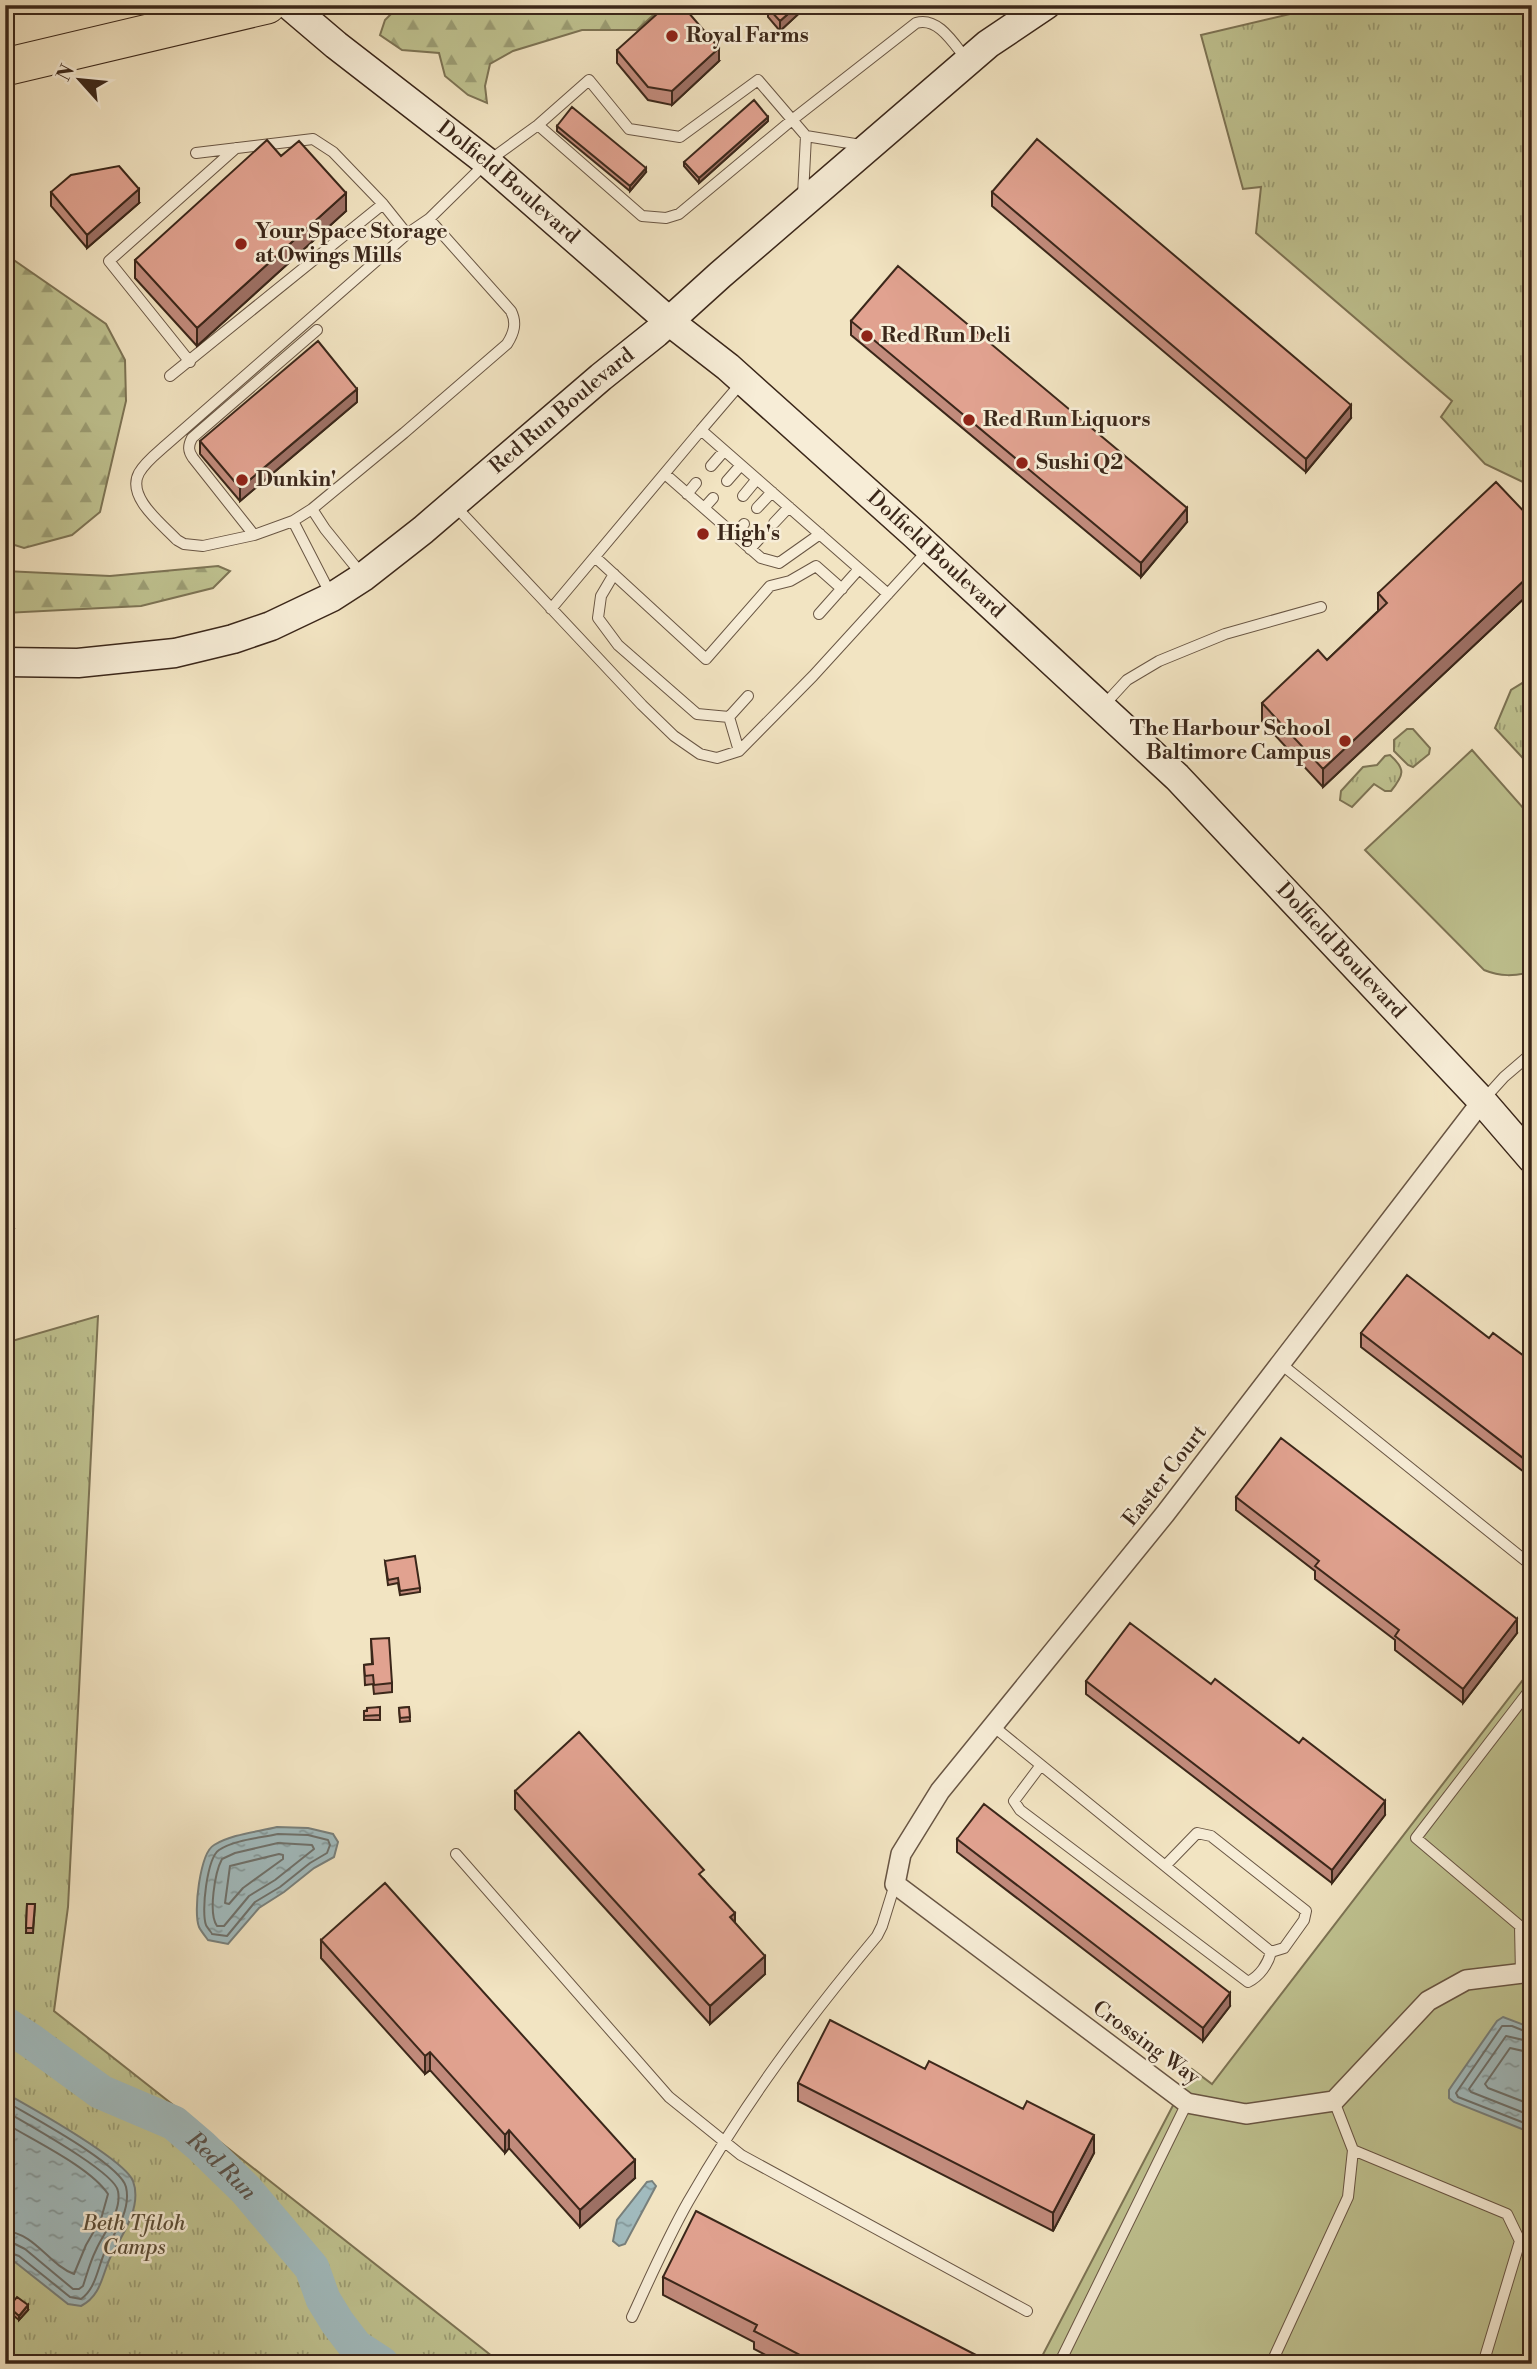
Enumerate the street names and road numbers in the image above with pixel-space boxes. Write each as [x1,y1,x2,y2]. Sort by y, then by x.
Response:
street label: Dolfield Boulevard [432,115,584,250]
street label: Red Run Boulevard [484,342,640,480]
street label: Dolfield Boulevard [861,485,1010,624]
street label: Dolfield Boulevard [1270,877,1411,1024]
street label: Easter Court [1117,1420,1213,1532]
street label: Crossing Way [1087,1995,1205,2091]

